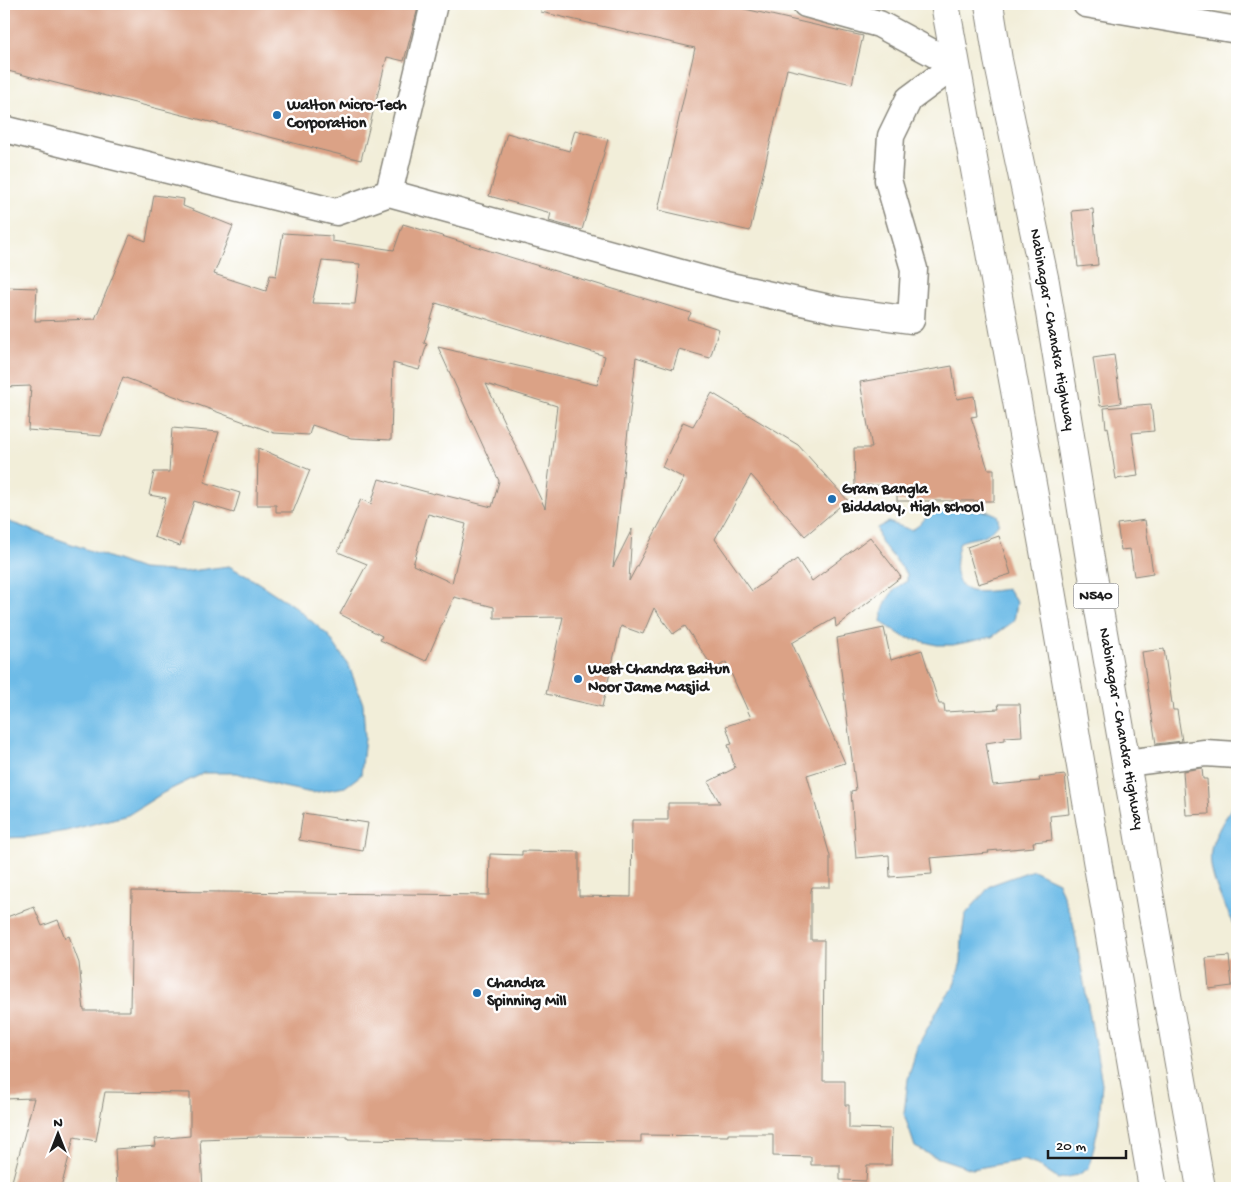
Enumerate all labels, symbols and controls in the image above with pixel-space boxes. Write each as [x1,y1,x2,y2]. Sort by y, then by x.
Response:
place label: Walton Micro-Tech Corporation [286,97,407,134]
marker: Walton Micro-Tech Corporation [271,109,283,121]
street label: Nabinagar - Chandra Highway [1024,227,1078,433]
place label: Gram Bangla Biddaloy, High school [841,481,984,518]
marker: Gram Bangla Biddaloy, High school [826,493,838,505]
road number: N540 [1074,584,1118,608]
street label: Nabinagar - Chandra Highway [1093,626,1147,832]
place label: West Chandra Baitun Noor Jame Masjid [587,661,730,698]
marker: West Chandra Baitun Noor Jame Masjid [572,673,584,685]
place label: Chandra Spinning Mill [486,975,567,1012]
marker: Chandra Spinning Mill [471,987,483,999]
north arrow [32,1110,82,1160]
text: N [53,1115,63,1132]
scale bar [1048,1127,1126,1159]
text: 20 m [1056,1138,1086,1156]

